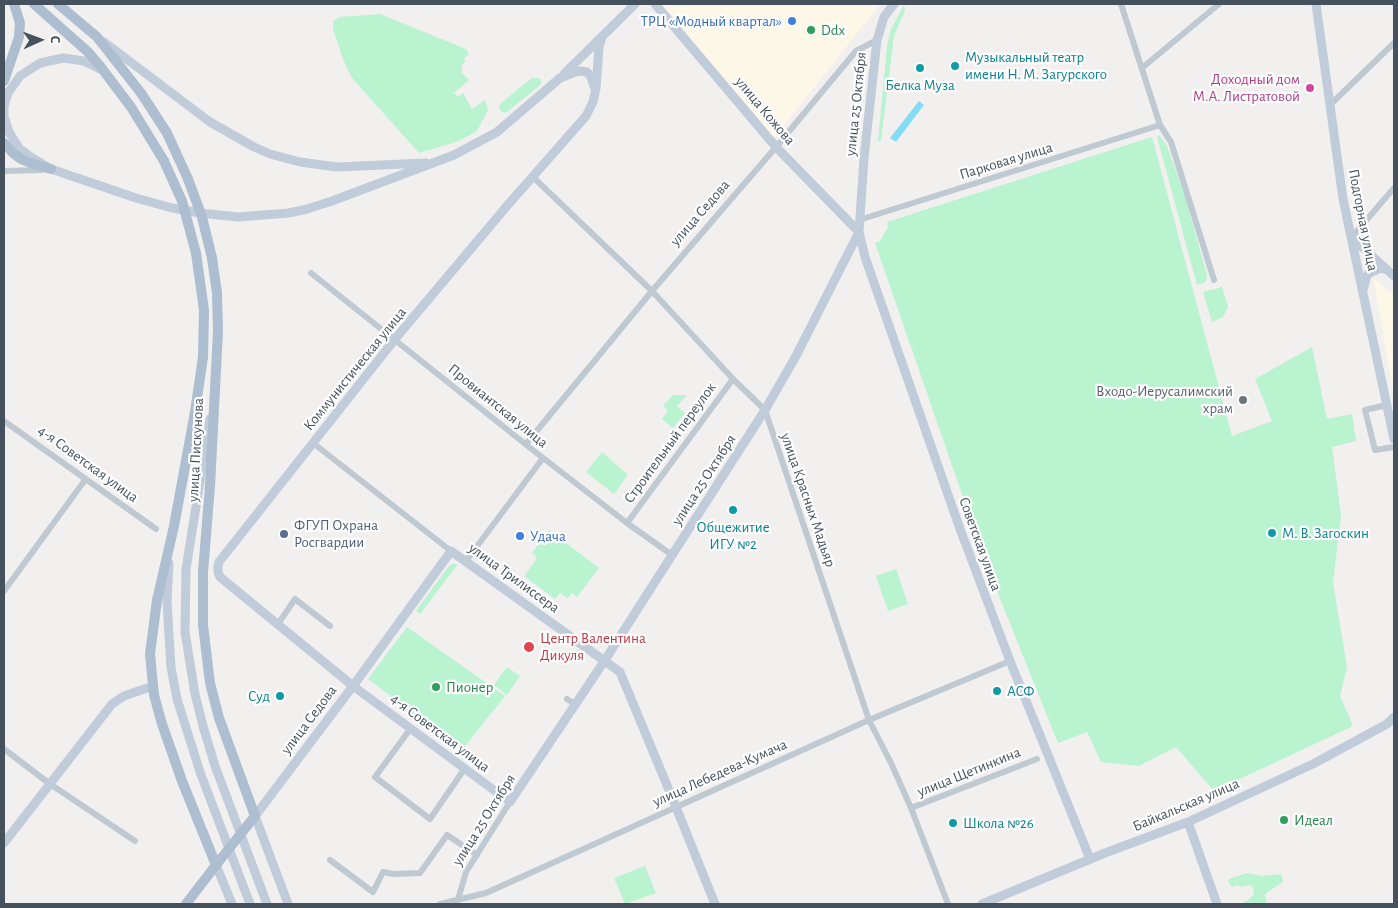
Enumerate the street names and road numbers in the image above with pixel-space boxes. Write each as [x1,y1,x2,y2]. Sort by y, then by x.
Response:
street label: улица 25 Октября [842,51,870,157]
street label: улица Кожова [731,73,799,149]
street label: Парковая улица [957,138,1055,184]
street label: Подгорная улица [1344,167,1382,273]
street label: улица Седова [666,176,734,250]
street label: Коммунистическая улица [300,304,410,434]
street label: Провиантская улица [444,360,552,452]
street label: Строительный переулок [620,379,720,507]
street label: улица Пискунова [184,398,208,502]
street label: 4-я Советская улица [34,421,142,507]
street label: улица 25 Октября [668,431,740,529]
street label: улица Красных Мадьяр [777,431,839,569]
street label: Советская улица [955,495,1005,593]
street label: улица Трилиссера [465,539,563,617]
street label: улица Седова [277,682,341,758]
street label: 4-я Советская улица [387,690,493,776]
street label: улица Лебедева-Кумача [650,735,790,811]
street label: улица Щетинкина [915,743,1023,801]
street label: улица 25 Октября [449,771,519,869]
street label: Байкальская улица [1130,774,1242,836]

